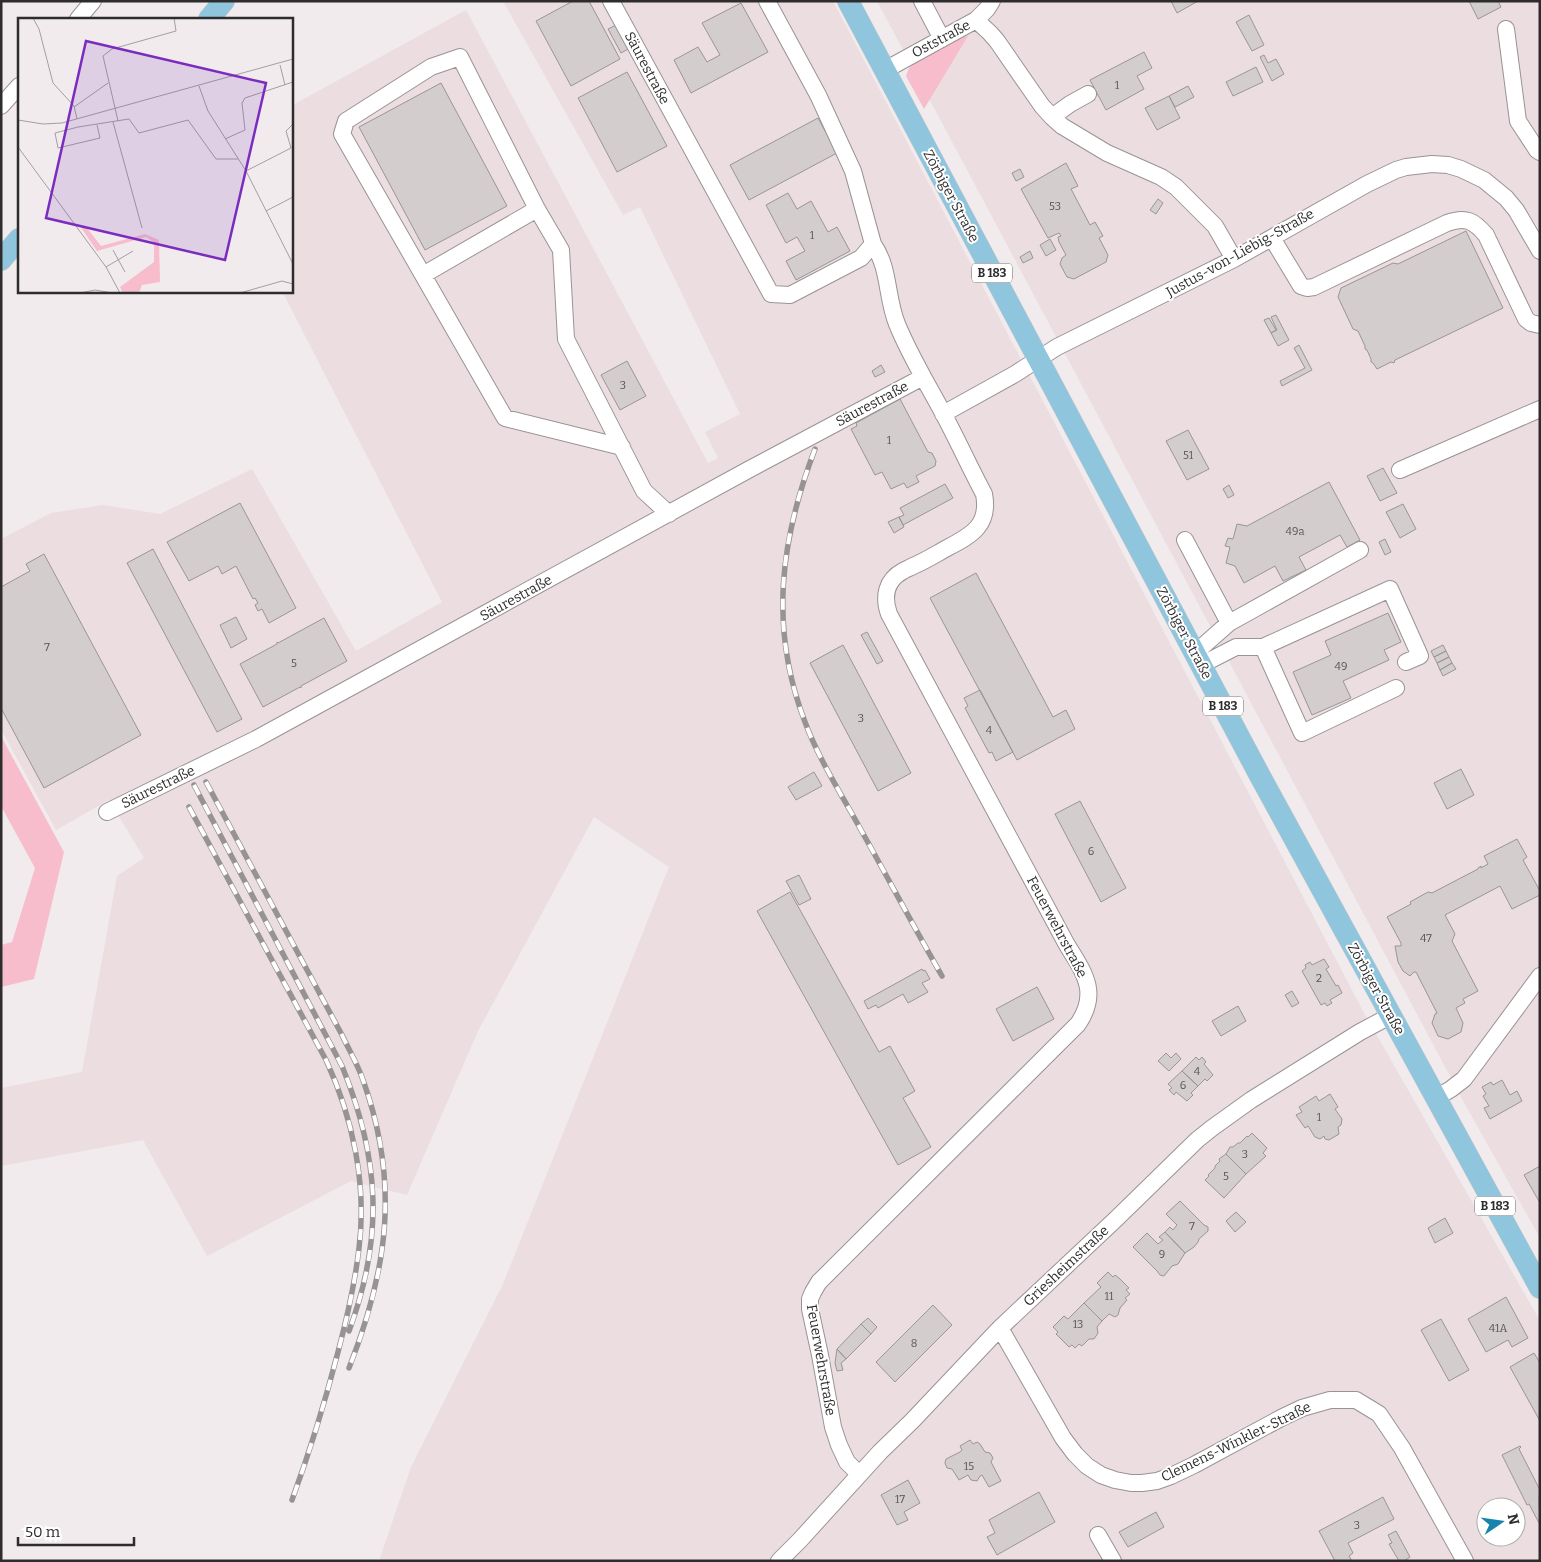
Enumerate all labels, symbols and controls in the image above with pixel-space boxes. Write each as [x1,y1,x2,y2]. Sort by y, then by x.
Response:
street label: Oststraße [909,17,973,61]
inset map [18,18,292,292]
street label: Säurestraße [621,29,673,107]
house number: 1 [1115,79,1120,92]
street label: Zörbiger Straße [919,147,983,245]
house number: 53 [1049,200,1061,213]
street label: Justus-von-Liebig-Straße [1162,205,1317,301]
house number: 1 [810,229,815,242]
road number: B 183 [972,264,1012,282]
street label: Säurestraße [833,378,911,430]
house number: 3 [620,379,626,392]
house number: 1 [887,434,892,447]
house number: 51 [1183,449,1194,462]
house number: 49a [1286,525,1304,538]
street label: Säurestraße [477,571,555,625]
street label: Zörbiger Straße [1152,584,1216,682]
house number: 7 [44,641,50,654]
house number: 5 [291,657,297,670]
house number: 49 [1335,660,1347,673]
road number: B 183 [1203,696,1243,716]
house number: 3 [858,712,864,725]
house number: 4 [986,724,993,737]
street label: Säurestraße [118,762,198,812]
house number: 6 [1088,845,1094,858]
street label: Feuerwehrstraße [1023,873,1091,981]
house number: 47 [1420,932,1432,945]
street label: Zörbiger Straße [1344,940,1408,1038]
house number: 2 [1316,972,1322,985]
house number: 4 [1194,1065,1201,1078]
house number: 6 [1180,1079,1186,1092]
house number: 1 [1317,1111,1322,1124]
house number: 3 [1242,1148,1248,1161]
house number: 5 [1223,1170,1229,1183]
road number: B 183 [1475,1196,1515,1216]
house number: 7 [1189,1220,1195,1233]
street label: Griesheimstraße [1020,1222,1112,1310]
house number: 9 [1159,1248,1165,1261]
house number: 11 [1105,1290,1114,1303]
street label: Feuerwehrstraße [803,1303,839,1417]
house number: 13 [1073,1318,1083,1331]
house number: 41A [1489,1322,1508,1335]
house number: 8 [911,1337,917,1350]
street label: Clemens-Winkler-Straße [1158,1398,1314,1486]
house number: 15 [964,1460,974,1473]
house number: 17 [895,1493,905,1506]
north arrow [1476,1497,1526,1547]
text: N [1504,1512,1523,1527]
scale bar [18,1514,134,1546]
house number: 3 [1354,1519,1360,1532]
text: 50 m [25,1523,61,1541]

